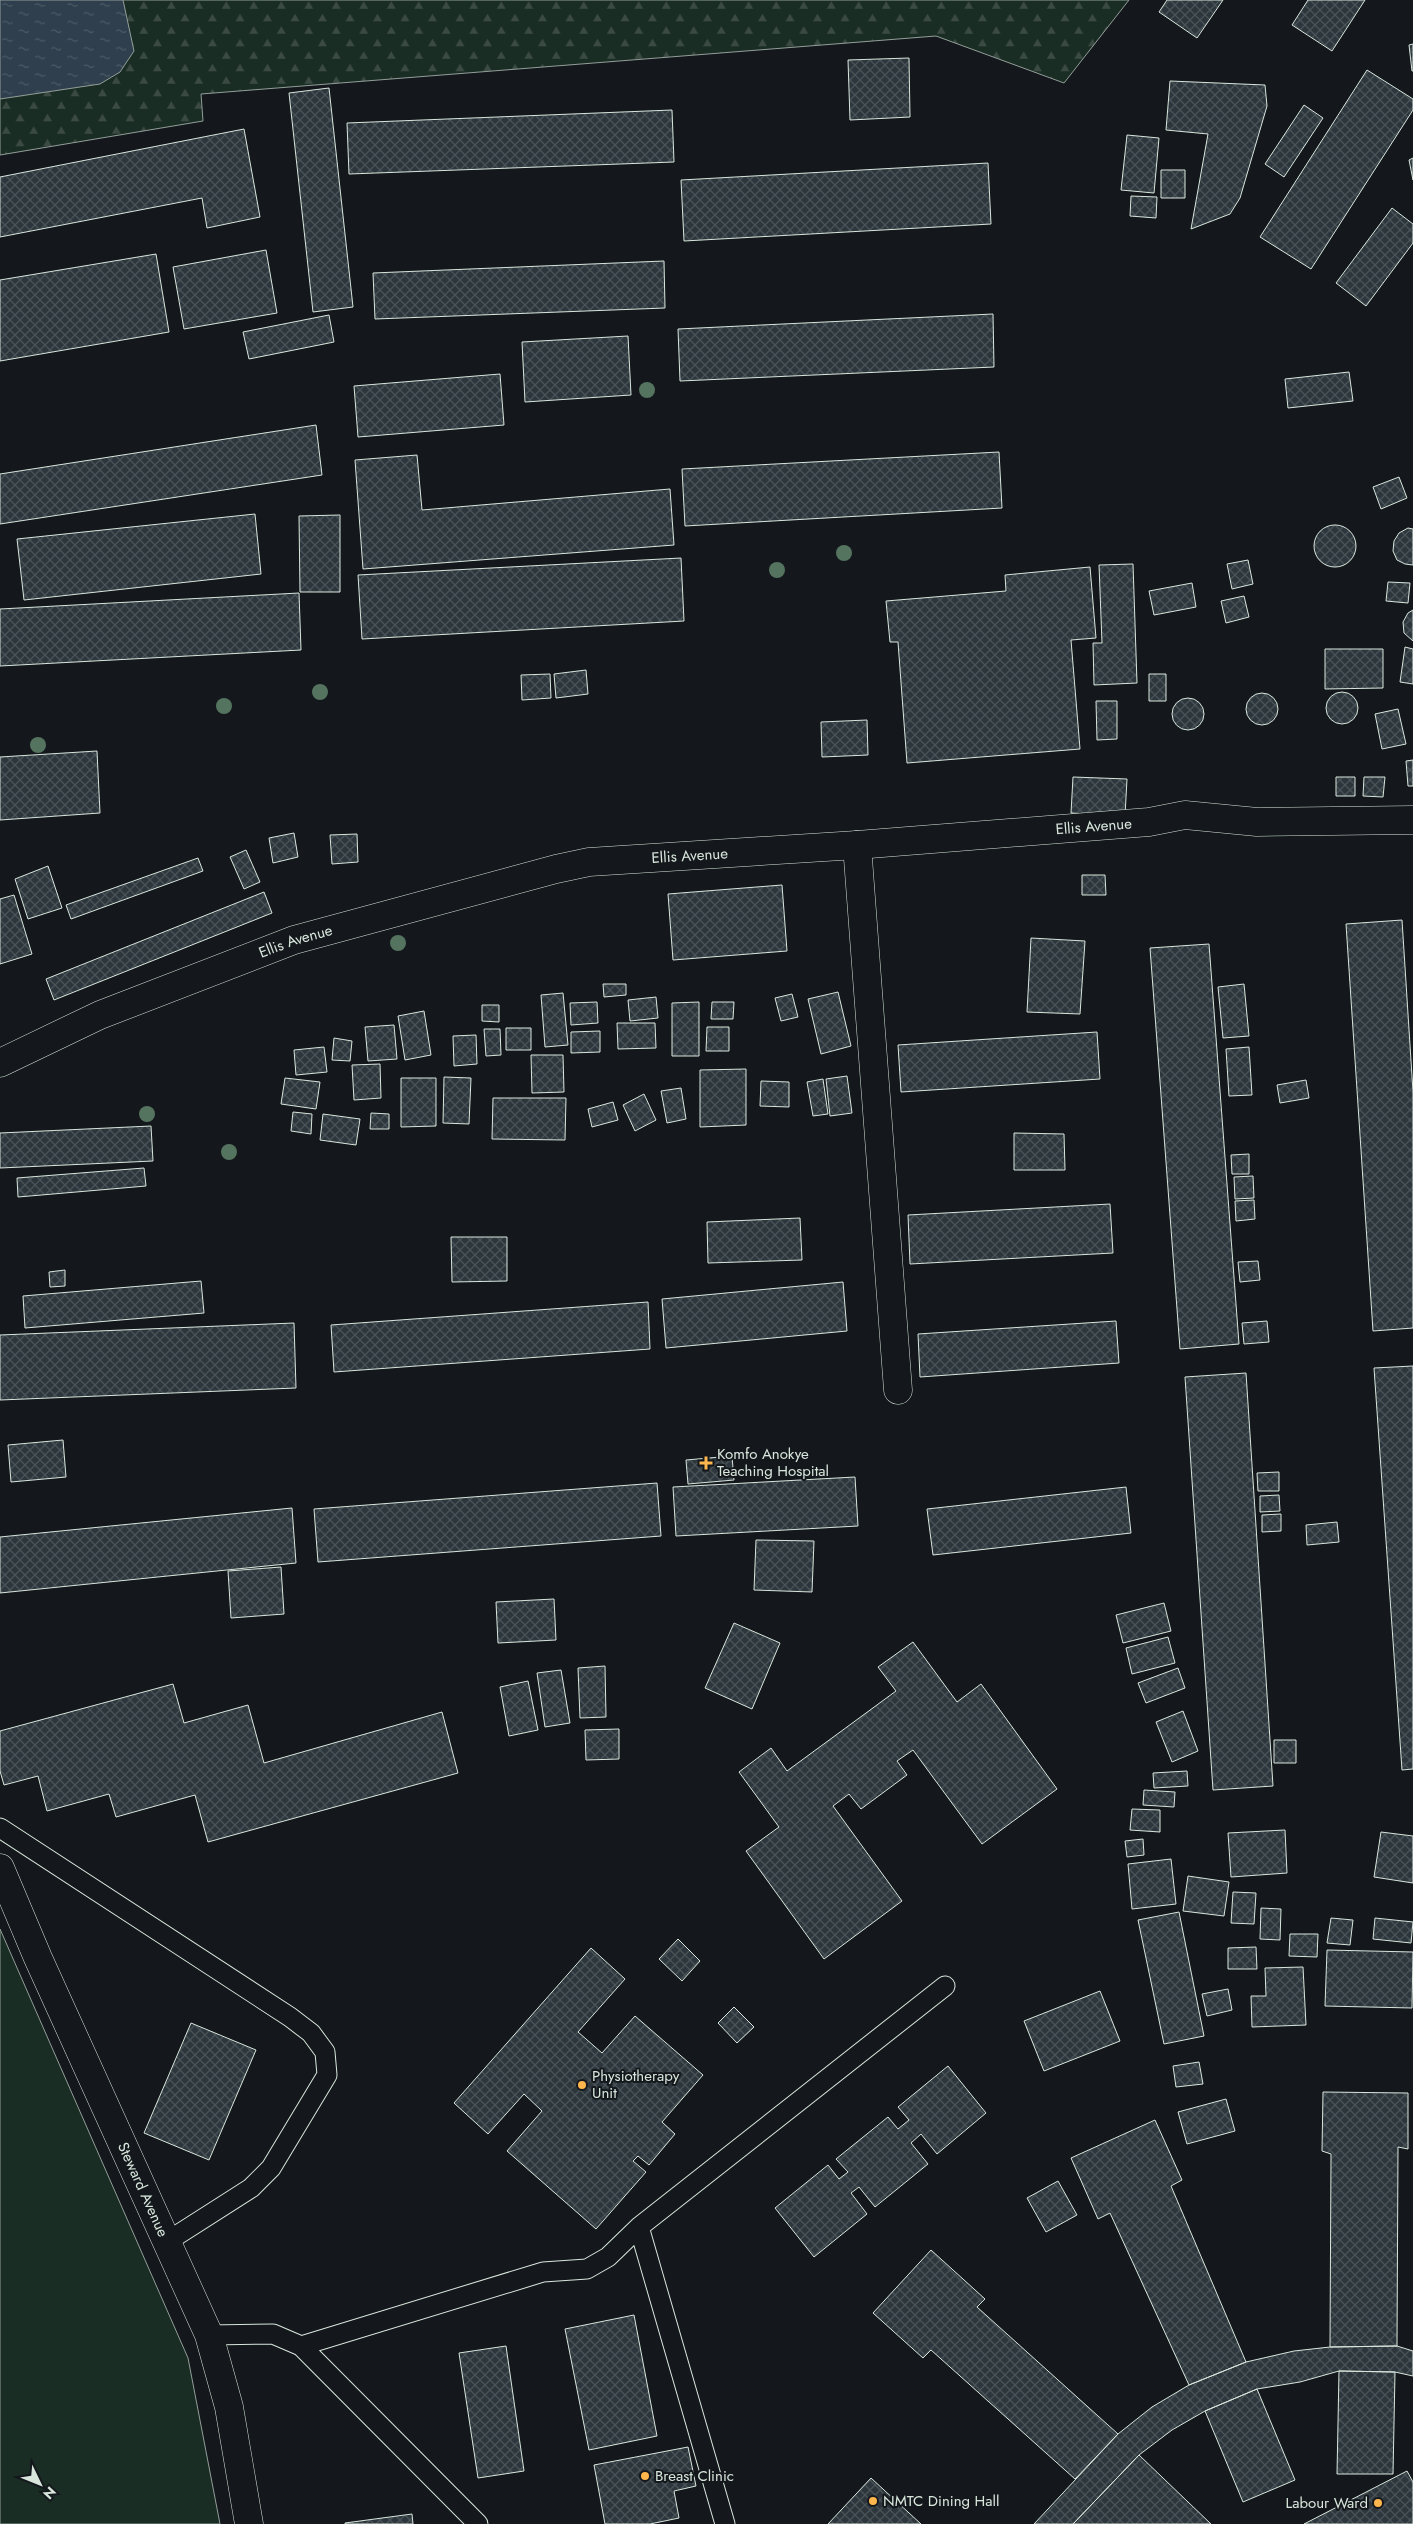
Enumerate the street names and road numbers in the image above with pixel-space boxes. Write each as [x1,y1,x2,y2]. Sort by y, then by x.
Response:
street label: Ellis Avenue [1055,812,1133,840]
street label: Ellis Avenue [651,842,729,869]
street label: Ellis Avenue [255,919,335,964]
street label: Steward Avenue [112,2139,174,2241]

